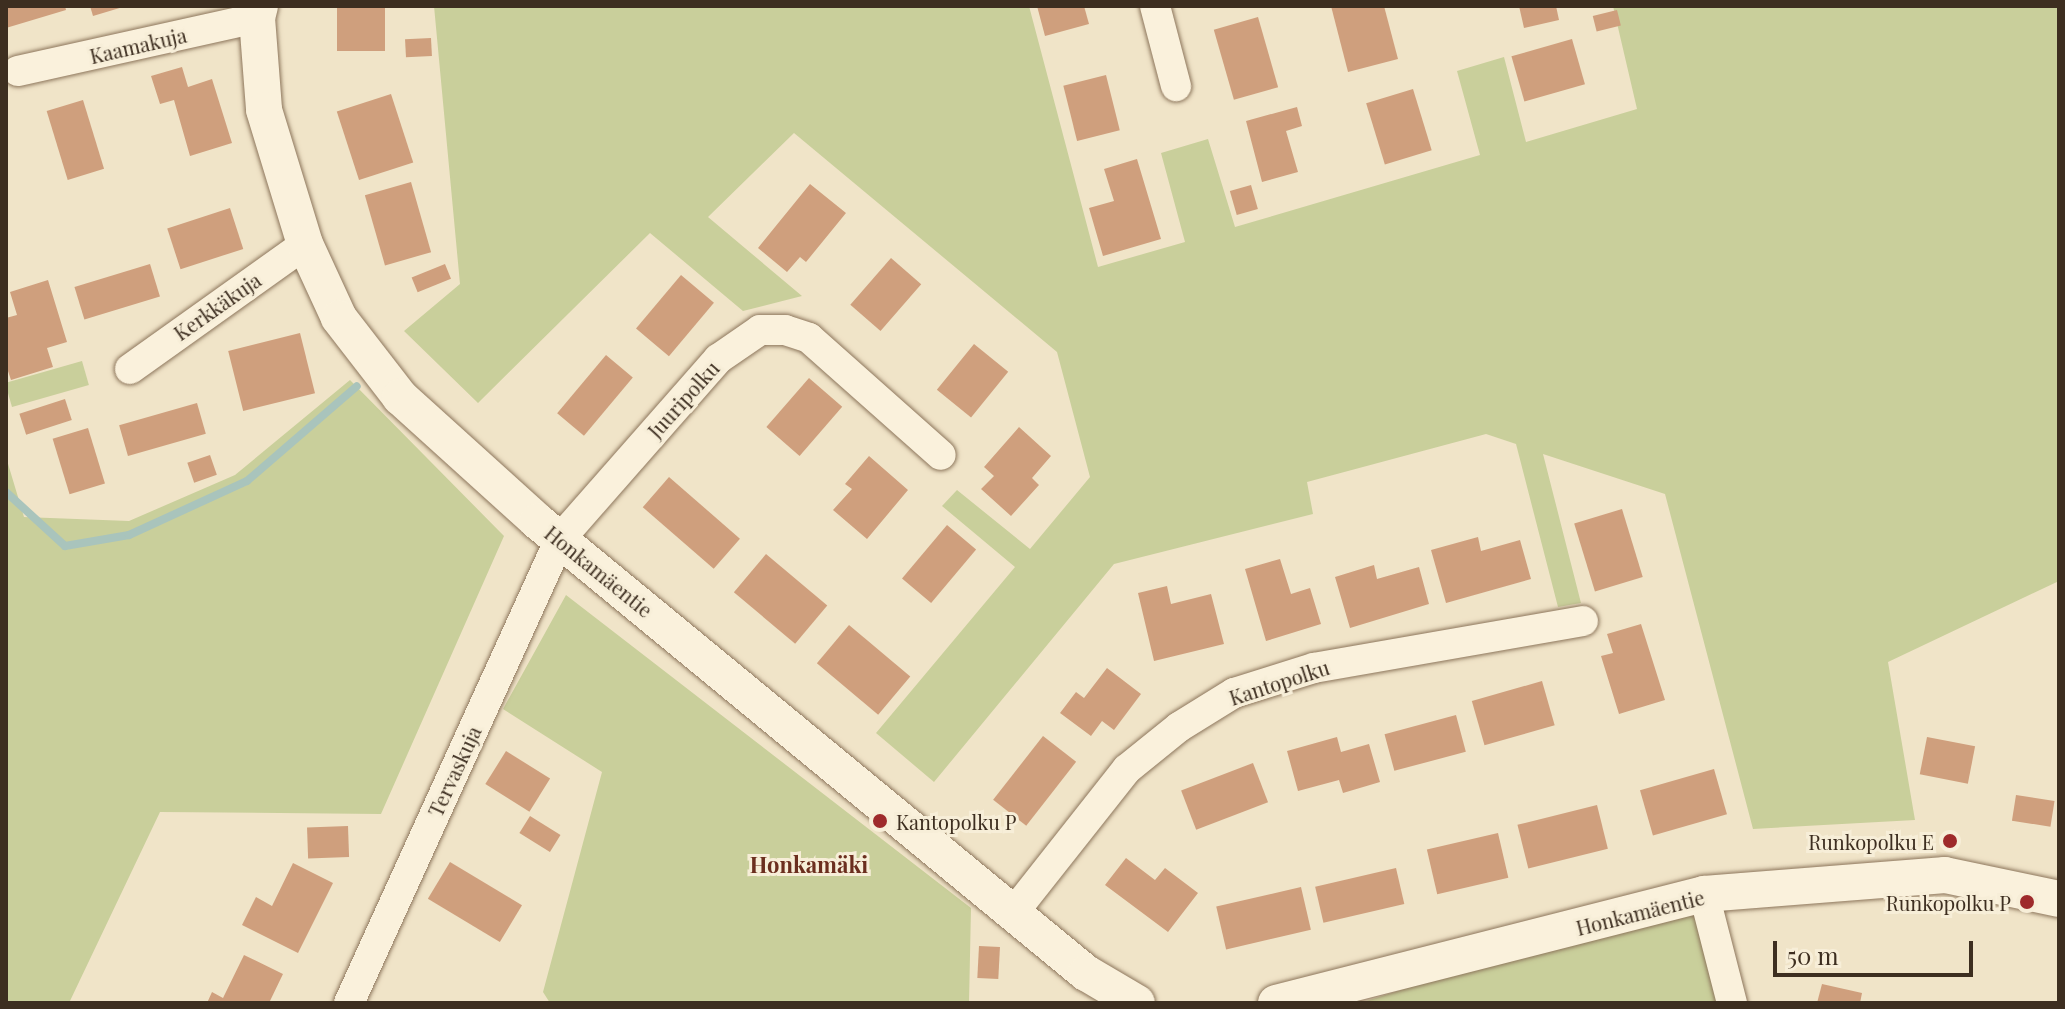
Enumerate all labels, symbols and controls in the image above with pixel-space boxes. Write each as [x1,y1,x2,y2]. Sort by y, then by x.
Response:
street label: Kaamakuja [87,22,189,68]
street label: Kerkkäkuja [169,267,265,345]
street label: Juuripolku [642,356,724,442]
street label: Honkamäentie [540,520,658,622]
street label: Kantopolku [1226,655,1332,709]
street label: Tervaskuja [423,722,485,820]
place label: Kantopolku P [896,809,1016,833]
marker: Kantopolku P [871,812,889,830]
place label: Runkopolku E [1808,829,1934,853]
marker: Runkopolku E [1941,832,1959,850]
district label: Honkamäki [750,852,868,878]
street label: Honkamäentie [1573,884,1707,940]
place label: Runkopolku P [1886,890,2011,914]
marker: Runkopolku P [2018,893,2036,911]
scale bar [1777,925,1977,975]
text: 50 m [1787,939,1839,971]

